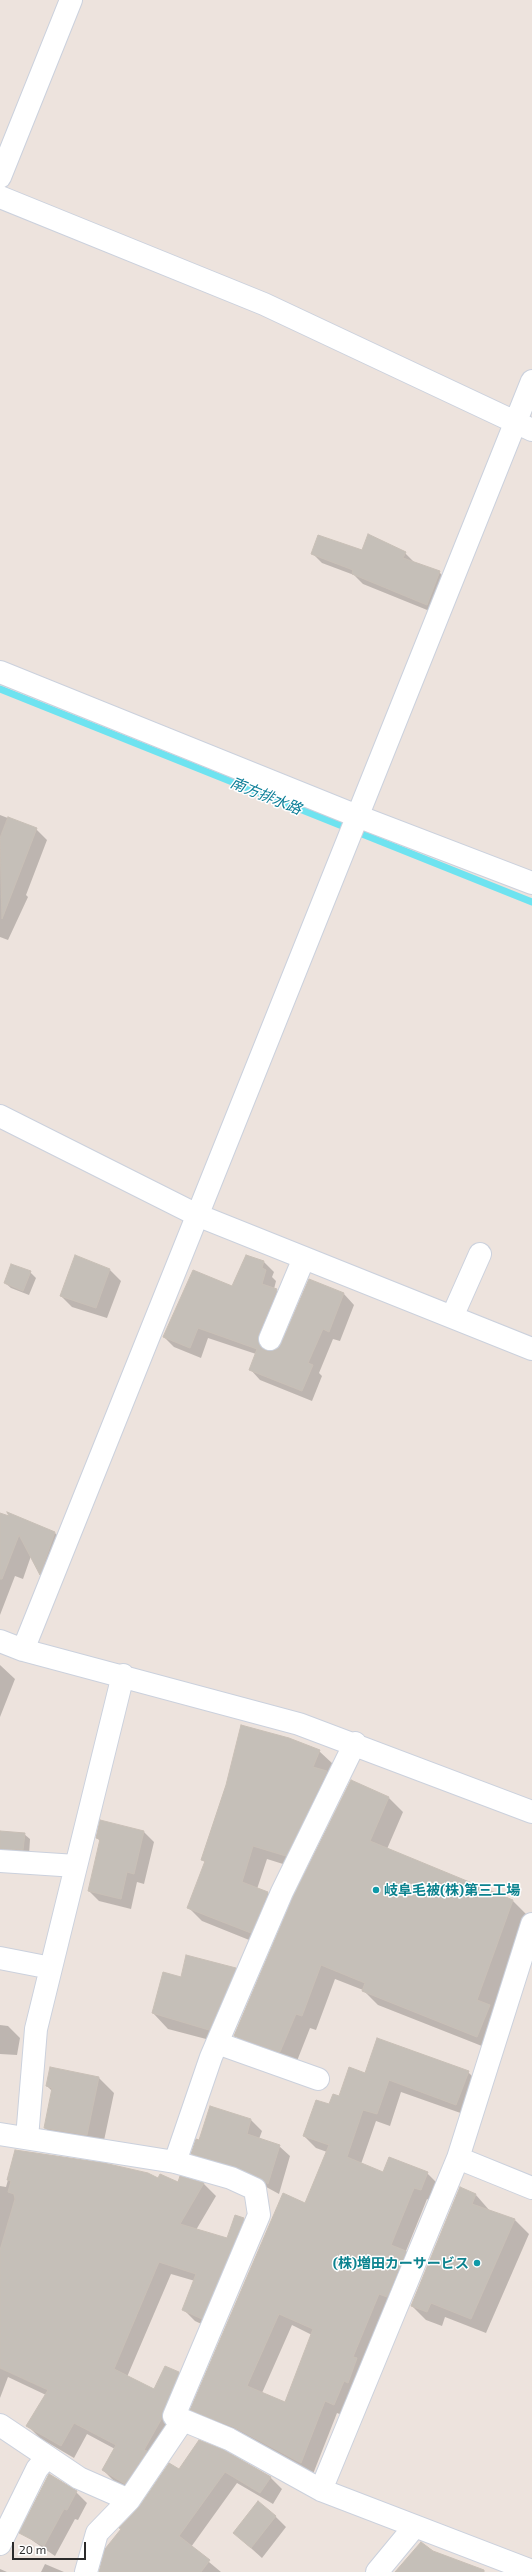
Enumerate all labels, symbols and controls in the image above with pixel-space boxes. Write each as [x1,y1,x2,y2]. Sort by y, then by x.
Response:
water label: 南方排水路 [228,774,304,818]
place label: 岐阜毛被(株)第三工場 [384,1882,520,1898]
marker: 岐阜毛被(株)第三工場 [371,1885,381,1895]
place label: (株)増田カーサービス [333,2255,469,2271]
marker: (株)増田カーサービス [472,2258,482,2268]
scale bar [14,2534,88,2560]
text: 20 m [19,2542,46,2556]

